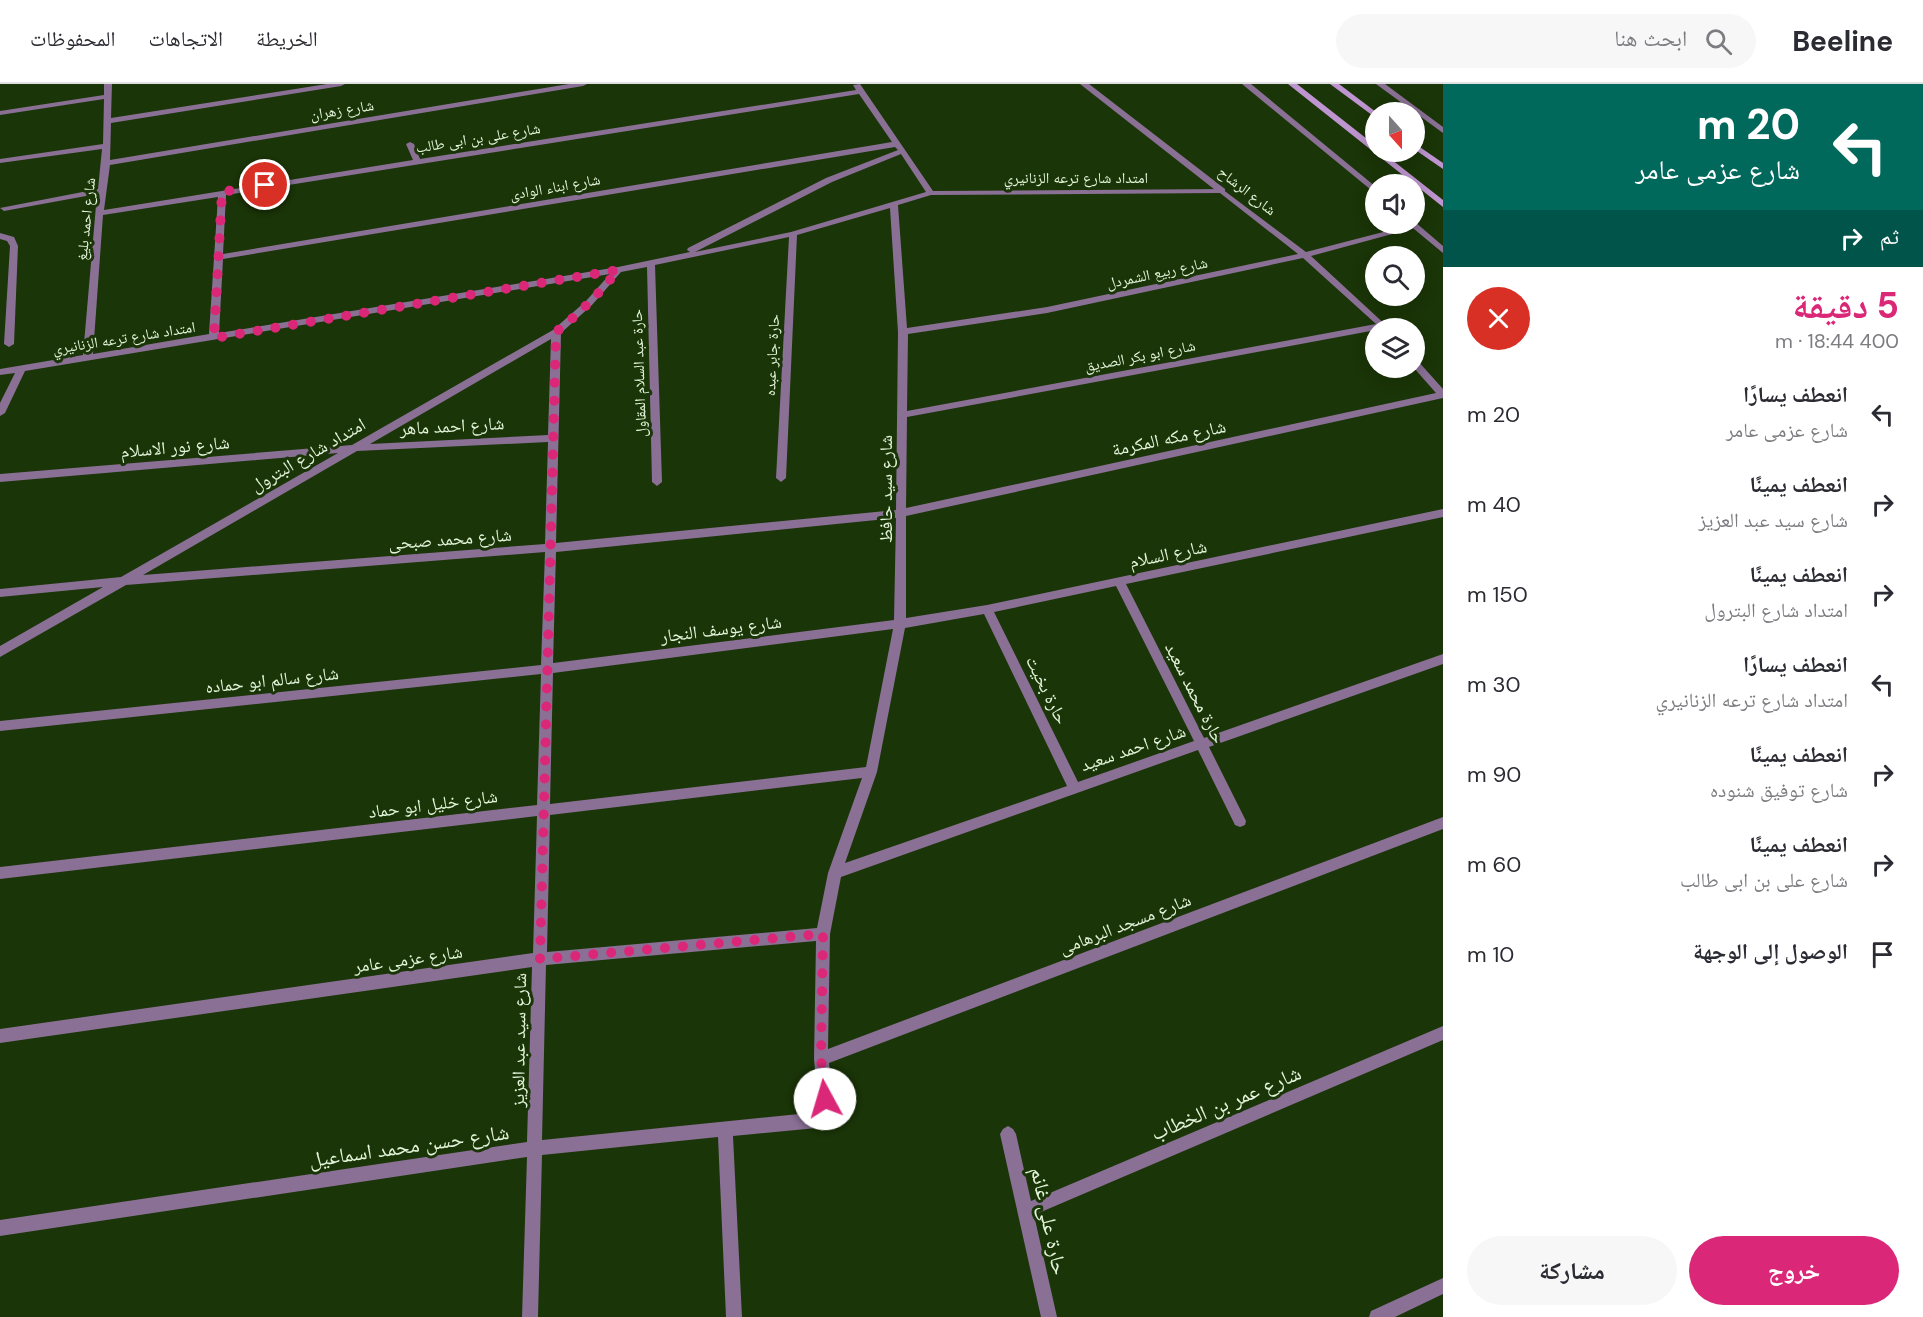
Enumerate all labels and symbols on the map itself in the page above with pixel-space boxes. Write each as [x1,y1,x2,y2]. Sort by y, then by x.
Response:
street label: شارع زهران [309,95,375,125]
north arrow [1365,102,1425,162]
street label: شارع على بن ابى طالب [414,118,542,158]
pin [239,159,290,210]
street label: شارع الرشاح [1214,162,1280,220]
street label: امتداد شارع ترعه الزنانيري [1004,168,1148,190]
street label: شارع ابناء الوادى [508,169,602,205]
street label: شارع احمد بليغ [72,176,100,261]
street label: شارع ربيع الشمردل [1105,252,1210,293]
street label: حارة عبد السلام المقاول [627,308,651,437]
street label: حارة جابر عبده [760,313,784,396]
street label: امتداد شارع ترعه الزنانيري [51,317,197,361]
street label: شارع ابو بكر الصديق [1083,335,1197,377]
street label: شارع احمد ماهر [398,411,505,441]
street label: امتداد شارع البترول [246,412,370,498]
street label: شارع مكه المكرمة [1110,414,1228,462]
street label: شارع نور الاسلام [119,430,231,464]
street label: شارع سيد حافظ [874,435,898,543]
street label: شارع محمد صبحى [387,523,513,555]
street label: شارع السلام [1127,534,1209,574]
street label: شارع يوسف النجار [658,610,783,648]
street label: حارة محمد سعيد [1159,638,1231,748]
street label: حارة بخيت [1020,652,1074,728]
street label: شارع سالم ابو حماده [204,661,340,699]
street label: شارع احمد سعيد [1077,719,1189,777]
street label: شارع خليل ابو حماد [367,784,499,824]
street label: شارع مسجد البرهامى [1056,888,1194,960]
street label: شارع عزمى عامر [351,939,464,979]
street label: شارع سيد عبد العزيز [506,973,532,1108]
street label: شارع عمر بن الخطاب [1147,1059,1305,1147]
position arrow [793,1067,857,1131]
street label: شارع حسن محمد اسماعيل [307,1118,511,1174]
street label: حارة على غانم [1024,1165,1074,1277]

